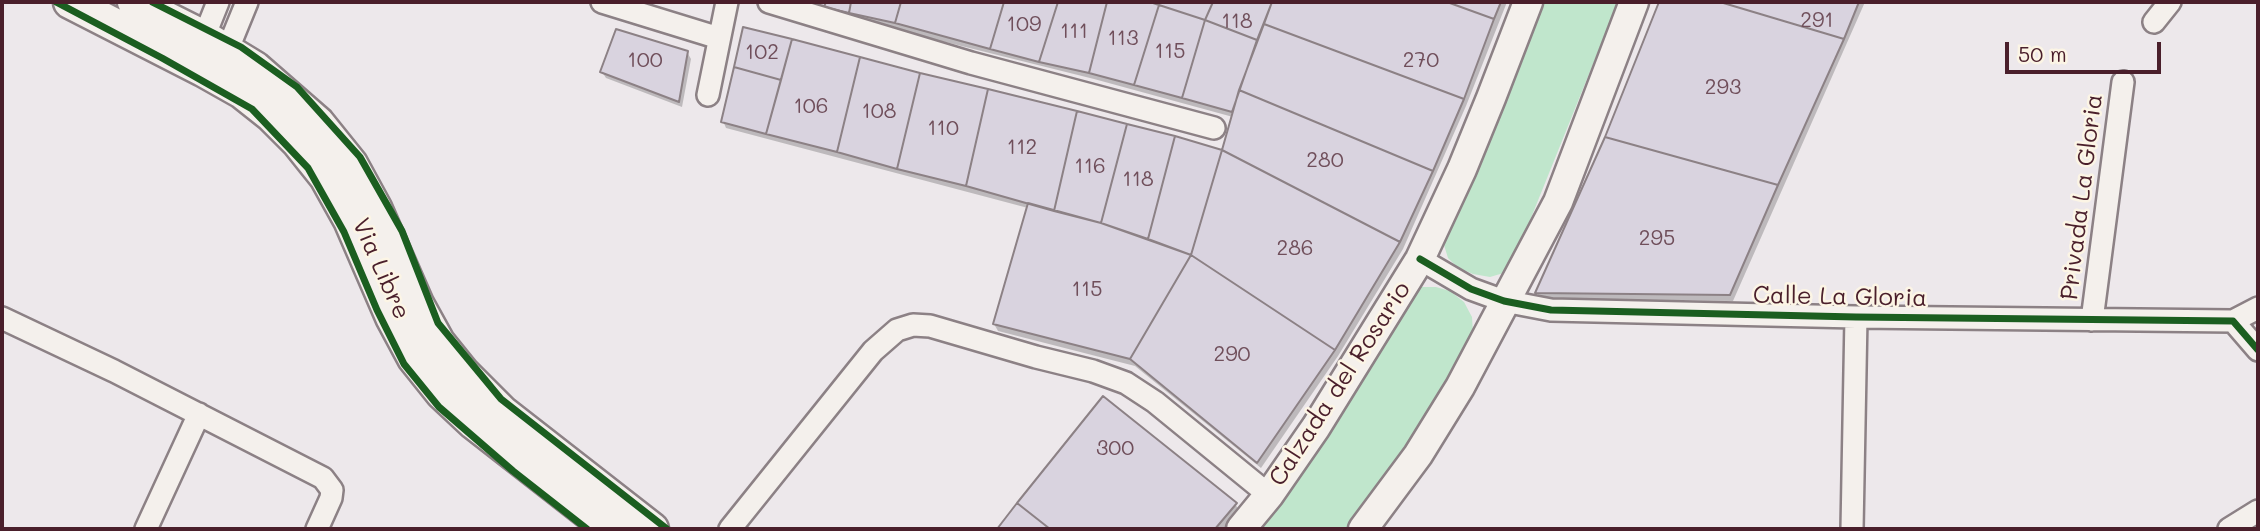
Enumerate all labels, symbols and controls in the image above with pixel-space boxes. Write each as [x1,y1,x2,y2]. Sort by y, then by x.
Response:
house number: 291 [1800,8,1834,34]
house number: 118 [1221,9,1253,35]
house number: 109 [1007,12,1041,38]
house number: 111 [1060,19,1088,45]
house number: 113 [1107,26,1139,52]
scale bar [2008,28,2164,72]
house number: 115 [1154,39,1186,65]
house number: 102 [745,40,779,66]
text: 50 m [2018,40,2067,67]
house number: 100 [627,48,663,74]
house number: 270 [1403,48,1439,74]
house number: 293 [1705,75,1741,101]
street label: Privada La Gloria [2055,92,2109,302]
house number: 106 [793,94,829,120]
house number: 108 [861,99,897,125]
house number: 110 [927,116,959,142]
house number: 112 [1007,135,1037,161]
house number: 280 [1306,148,1344,174]
house number: 116 [1074,154,1106,180]
house number: 118 [1122,167,1154,193]
street label: Via Libre [346,214,416,324]
house number: 295 [1639,226,1675,252]
house number: 286 [1276,236,1314,262]
street label: Calzada del Rosario [1263,276,1417,492]
house number: 115 [1071,277,1103,303]
street label: Calle La Gloria [1753,281,1927,313]
house number: 290 [1213,342,1251,368]
house number: 300 [1096,436,1134,462]

